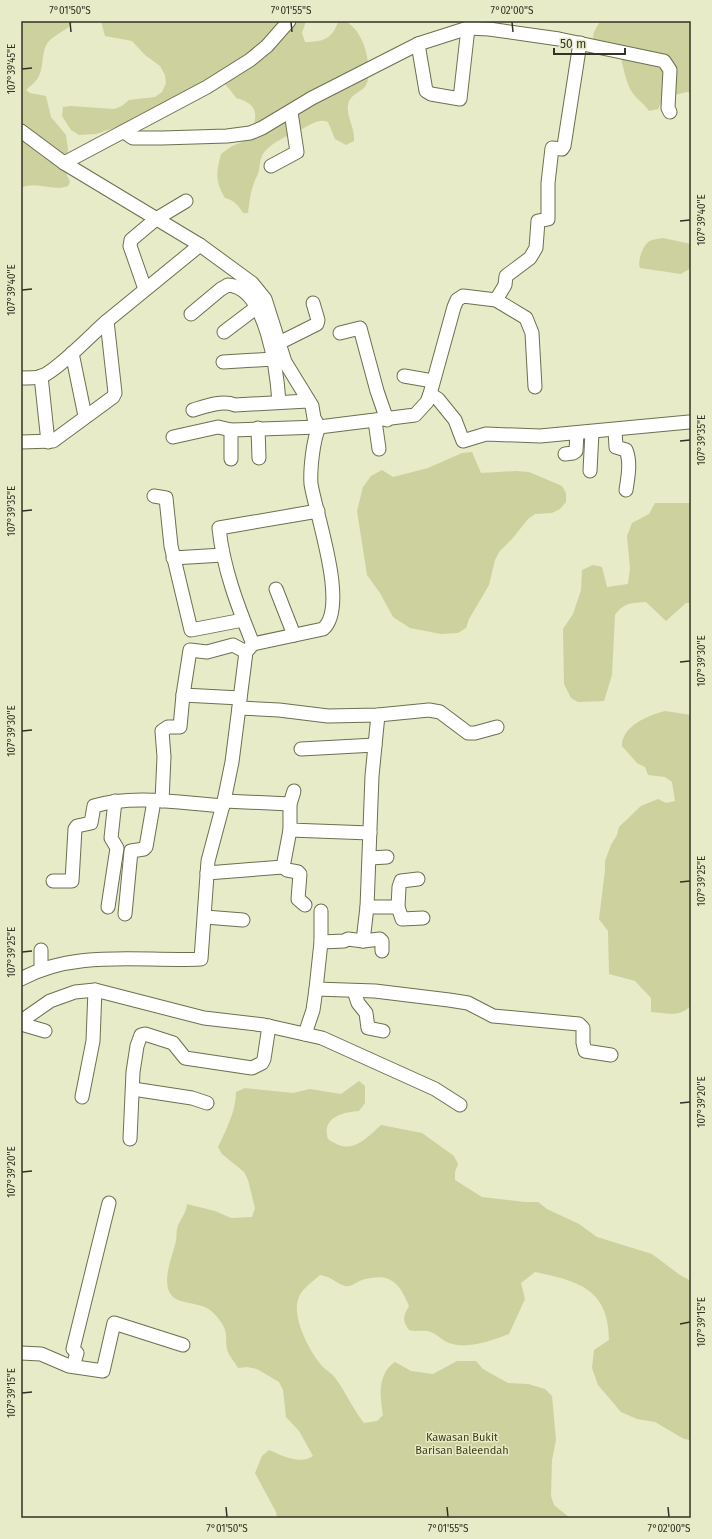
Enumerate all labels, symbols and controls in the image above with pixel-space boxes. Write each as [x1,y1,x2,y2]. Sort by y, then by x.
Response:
text: 7°01'50"S [49,5,91,17]
text: 7°01'55"S [271,5,312,17]
text: 7°02'00"S [491,5,534,17]
scale bar [554,30,625,56]
text: 50 m [560,37,586,51]
text: 107°39'45"E [6,44,18,94]
text: 107°39'40"E [696,194,708,246]
text: 107°39'40"E [6,264,18,316]
text: 107°39'35"E [696,415,708,465]
text: 107°39'35"E [6,486,18,536]
text: 107°39'30"E [696,635,708,687]
text: 107°39'30"E [6,705,18,757]
text: 107°39'25"E [696,856,708,906]
text: 107°39'25"E [6,927,18,977]
text: 107°39'20"E [696,1076,708,1128]
text: 107°39'20"E [6,1146,18,1198]
text: 107°39'15"E [696,1297,708,1347]
text: 107°39'15"E [6,1368,18,1418]
park label: Kawasan Bukit Barisan Baleendah [415,1431,509,1457]
text: 7°01'50"S [206,1523,248,1535]
text: 7°01'55"S [428,1523,469,1535]
text: 7°02'00"S [648,1523,691,1535]

